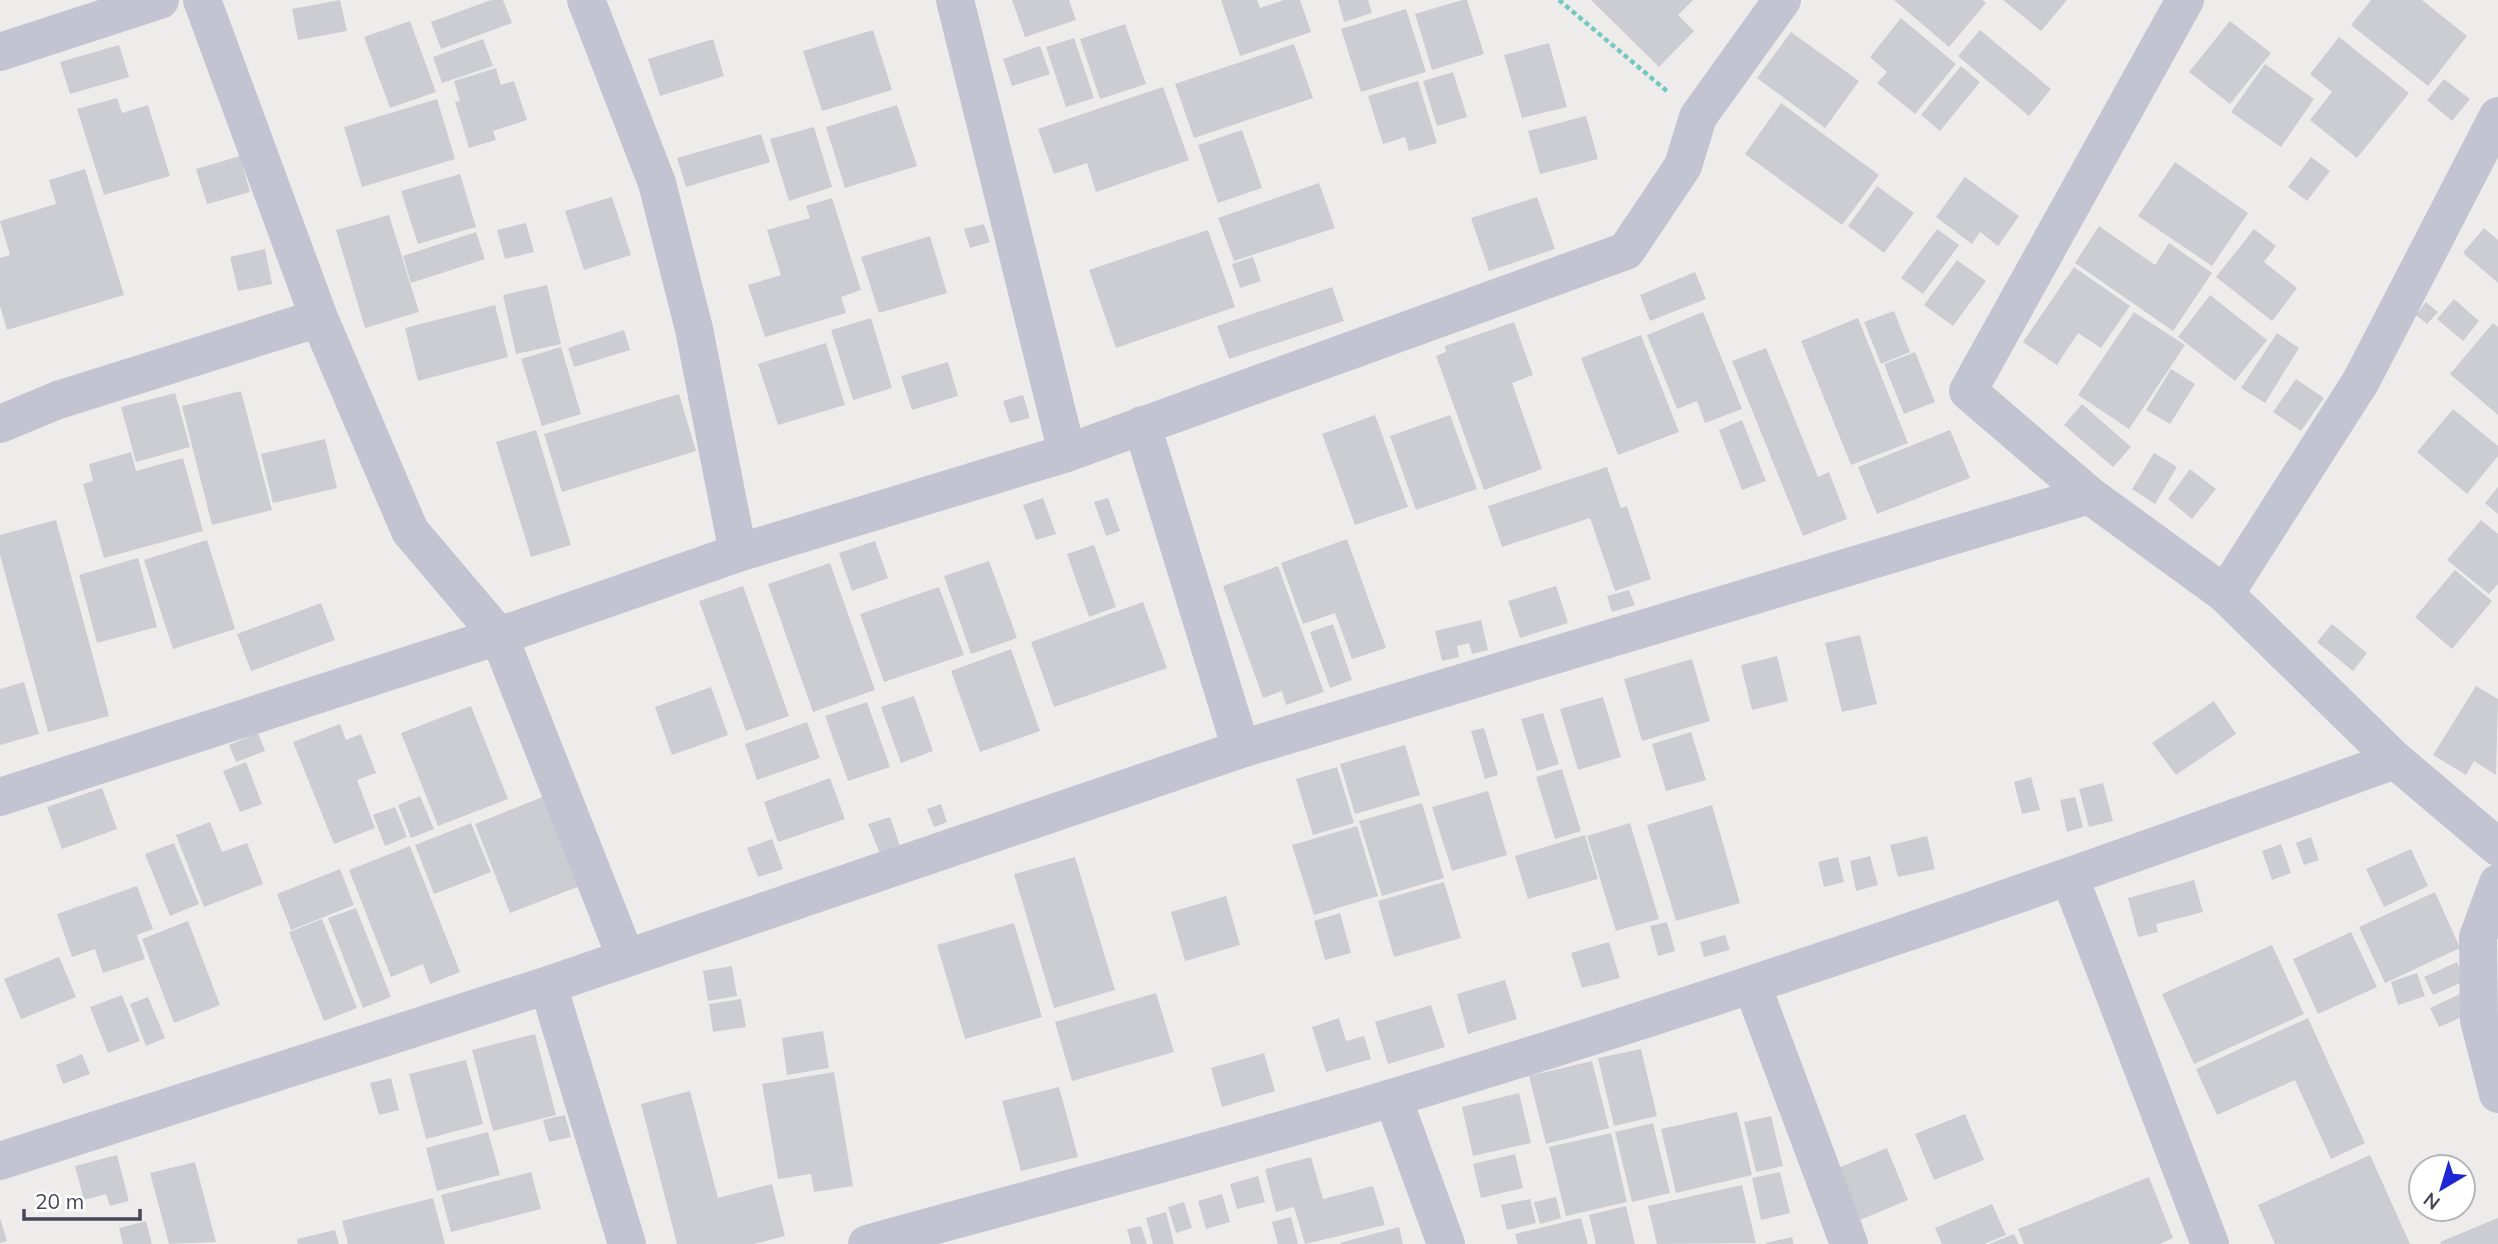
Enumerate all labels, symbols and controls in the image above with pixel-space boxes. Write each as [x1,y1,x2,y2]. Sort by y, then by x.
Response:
north arrow [2407,1153,2477,1223]
scale bar [24,1178,140,1222]
text: 20 m [35,1188,84,1214]
text: N [2418,1188,2445,1215]

